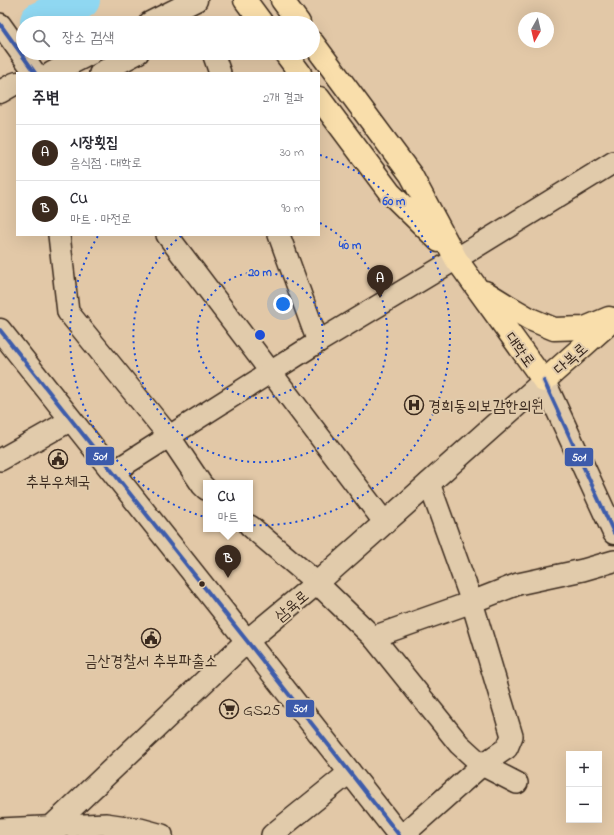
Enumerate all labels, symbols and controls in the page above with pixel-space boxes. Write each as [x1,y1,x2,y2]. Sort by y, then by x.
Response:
north arrow [518,12,554,48]
search box [16,16,320,60]
icon: search [30,27,52,49]
text: 장소 검색 [62,27,114,49]
text: 주변 [32,86,59,111]
text: 2개 결과 [263,89,304,108]
text: 시장횟집 [70,132,118,154]
text: A [41,143,49,162]
text: 30 m [280,143,304,162]
text: 음식점 · 대학로 [70,154,142,173]
text: CU [70,188,88,210]
text: 60 m [382,193,406,211]
text: B [41,199,49,218]
text: 90 m [281,199,304,218]
text: 마트 · 마전로 [70,210,132,229]
text: 40 m [338,237,362,255]
text: 20 m [247,264,272,282]
pin: A [367,265,393,298]
your location [273,294,293,314]
street label: 대학로 [498,327,540,373]
centre of rings [253,328,267,342]
street label: 다복로 [549,338,594,381]
hospital icon: 경희동의보감한의원 [403,394,425,416]
place label: 경희동의보감한의원 [428,395,544,419]
line badge: 501 [85,446,115,466]
line badge: 501 [564,447,594,467]
public building icon: 추부우체국 [47,448,69,470]
text: 501 [93,449,108,465]
text: 501 [572,450,587,466]
place label: 추부우체국 [26,471,90,495]
popup [203,480,253,532]
text: CU [218,486,235,508]
text: 마트 [218,508,238,527]
pin: B [215,545,241,578]
unlabelled marker [197,579,207,589]
street label: 삼육로 [270,585,315,628]
public building icon: 금산경찰서 추부파출소 [140,627,162,649]
place label: 금산경찰서 추부파출소 [85,650,217,674]
supermarket icon: GS25 [218,698,240,720]
place label: GS25 [243,699,280,723]
line badge: 501 [285,699,315,718]
text: 501 [293,701,308,717]
map controls [566,751,602,823]
button: + [566,751,602,787]
button: − [566,787,602,823]

